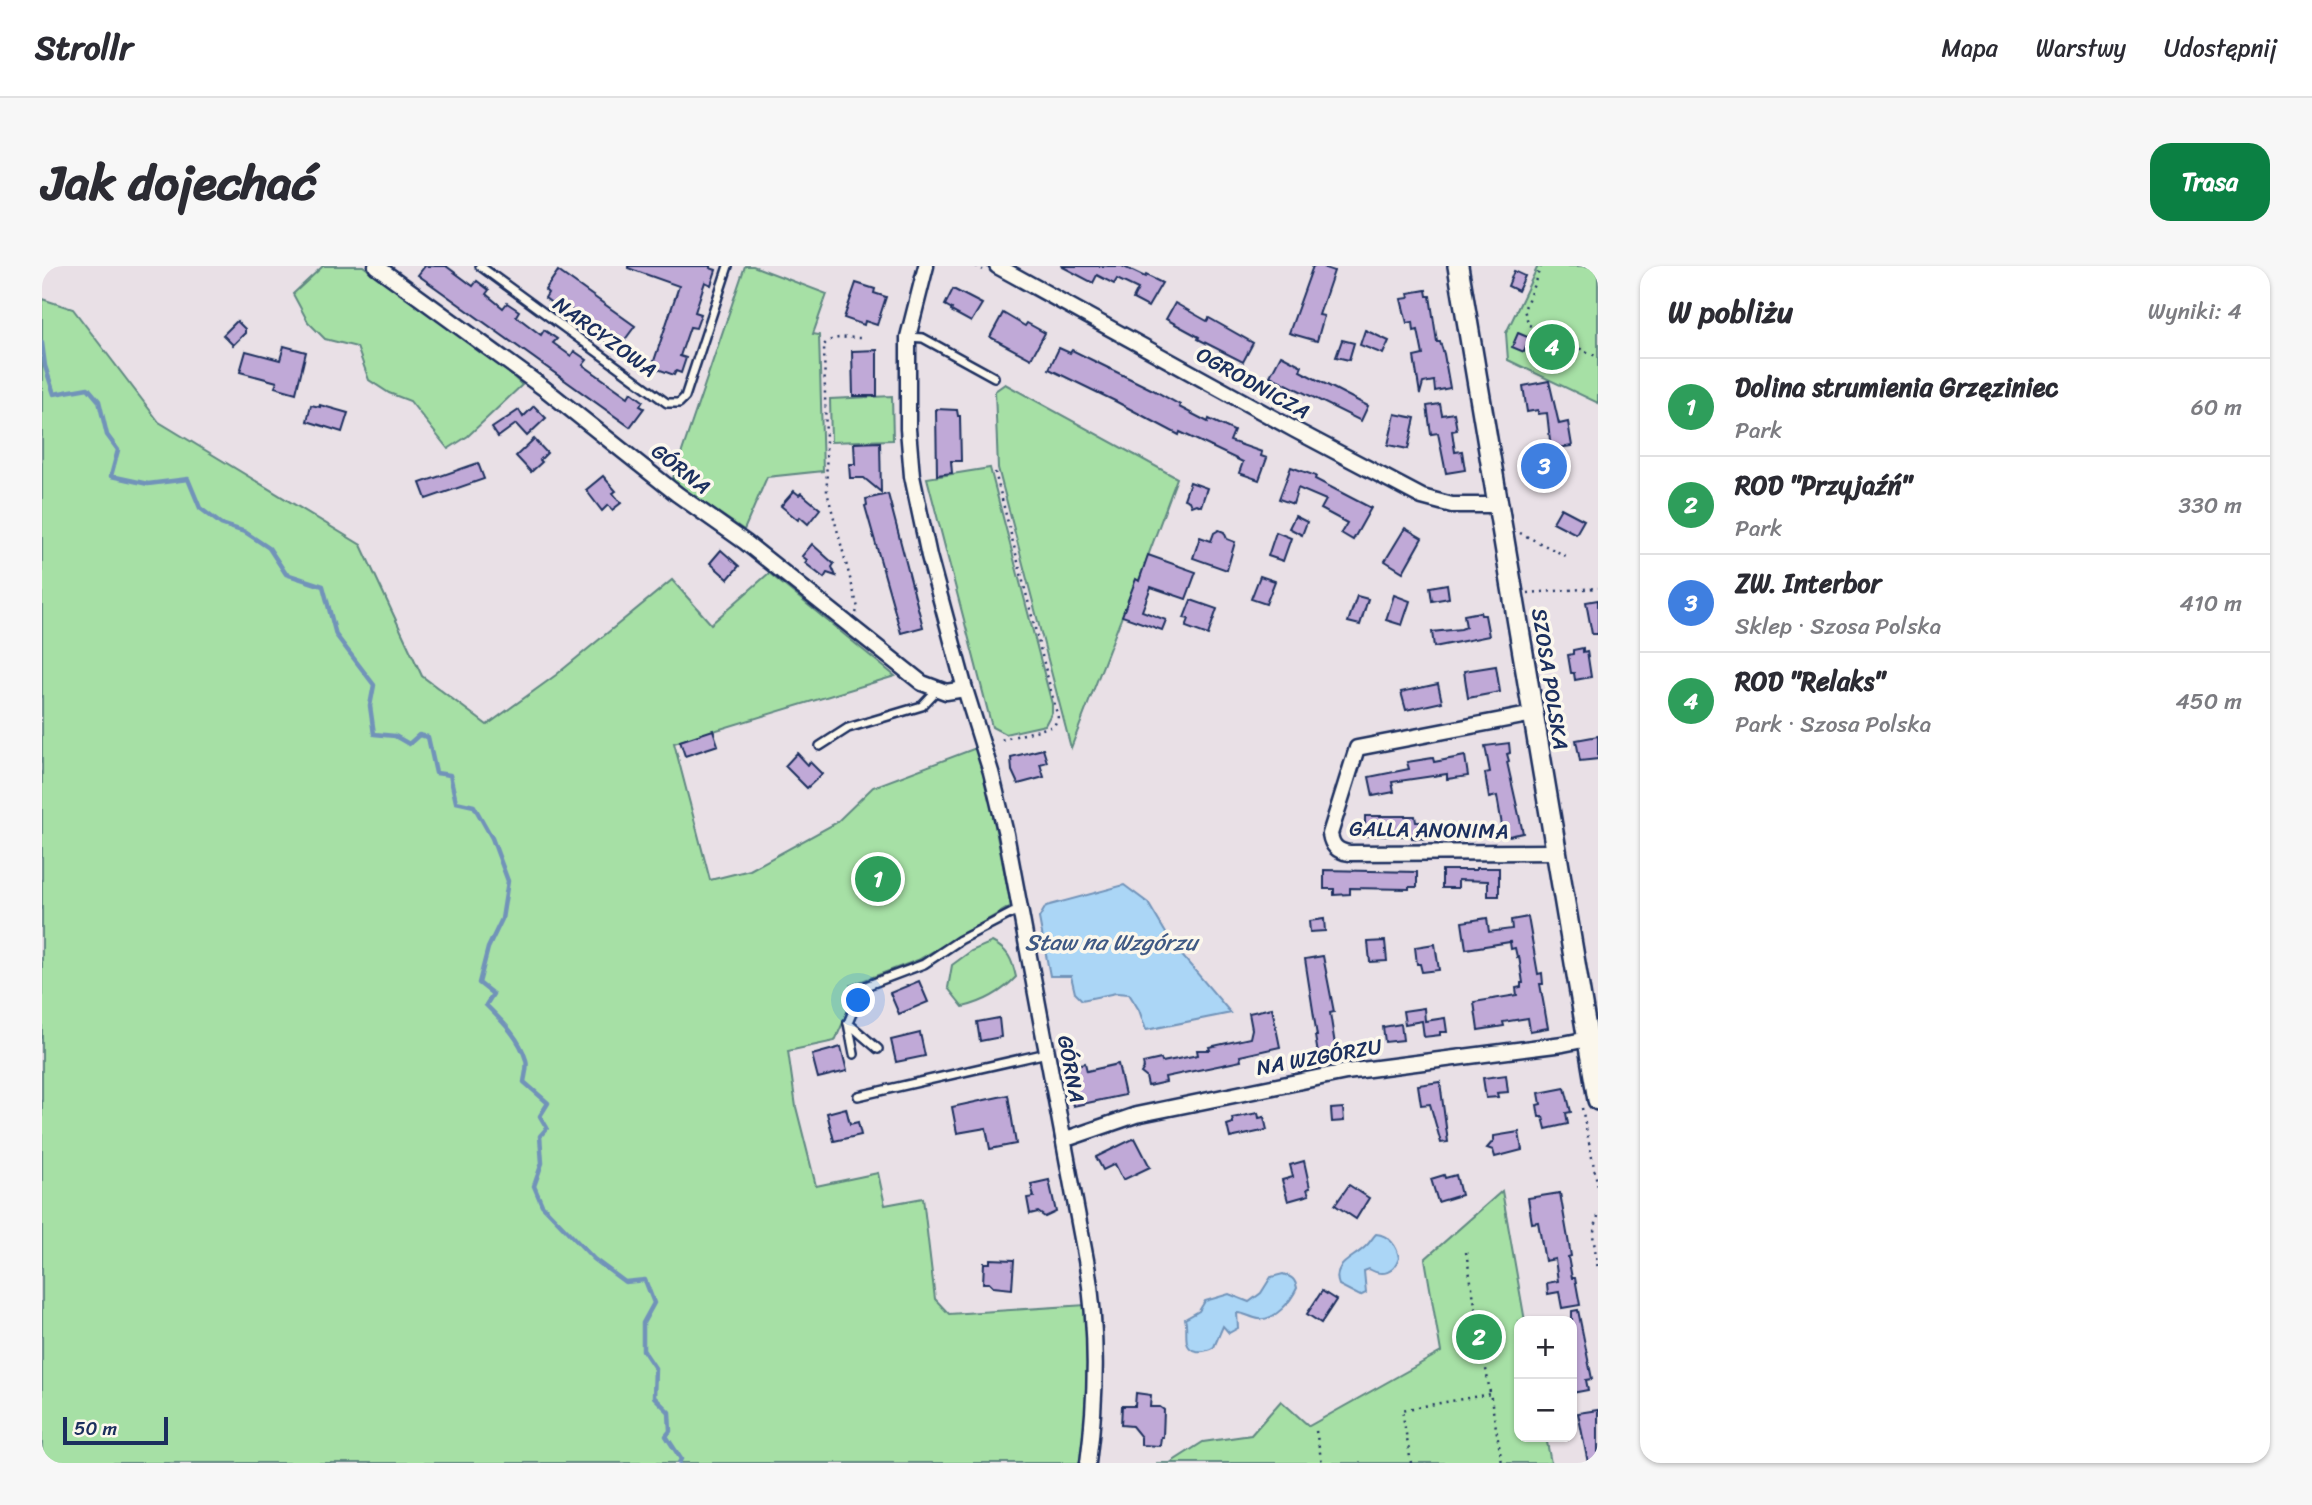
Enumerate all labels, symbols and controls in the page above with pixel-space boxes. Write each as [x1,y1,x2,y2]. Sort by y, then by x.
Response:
text: Strollr [35,19,133,77]
text: Mapa [1941,27,1998,69]
text: Warstwy [2036,27,2126,69]
text: Udostępnij [2164,27,2277,69]
text: Jak dojechać [42,139,316,226]
button: Trasa [2150,143,2270,221]
text: W pobliżu [1668,285,1793,339]
street label: NARCYZOWA [545,286,665,388]
text: Wyniki: 4 [2148,291,2242,332]
pin: 4 [1529,321,1575,373]
street label: OGRODNICZA [1189,336,1317,430]
text: Dolina strumienia Grzęziniec [1735,364,2058,410]
text: 1 [1686,387,1696,428]
text: 60 m [2191,387,2242,428]
text: Park [1735,410,1782,451]
street label: GÓRNA [643,433,719,505]
pin: 3 [1521,440,1567,492]
text: ROD "Przyjaźń" [1735,462,1912,508]
text: 2 [1684,485,1698,526]
text: 330 m [2179,485,2242,526]
text: Park [1735,508,1782,549]
text: ZW. Interbor [1735,560,1881,606]
text: 3 [1685,583,1697,624]
text: 410 m [2180,583,2242,624]
street label: SZOSA POLSKA [1520,605,1580,753]
text: Sklep · Szosa Polska [1735,606,1941,647]
text: ROD "Relaks" [1735,658,1885,704]
text: 4 [1684,681,1698,722]
text: 450 m [2175,681,2242,722]
text: Park · Szosa Polska [1735,704,1931,745]
street label: GALLA ANONIMA [1349,810,1509,850]
pin: 1 [855,853,901,905]
water label: Staw na Wzgórzu [1025,922,1200,963]
your location [841,983,875,1017]
street label: NA WZGÓRZU [1253,1027,1386,1087]
street label: GÓRNA [1046,1032,1096,1106]
pin: 2 [1456,1311,1502,1363]
map controls [1514,1316,1577,1442]
button: + [1514,1316,1577,1379]
button: − [1514,1379,1577,1442]
text: 50 m [74,1412,117,1445]
scale bar [63,1414,168,1446]

